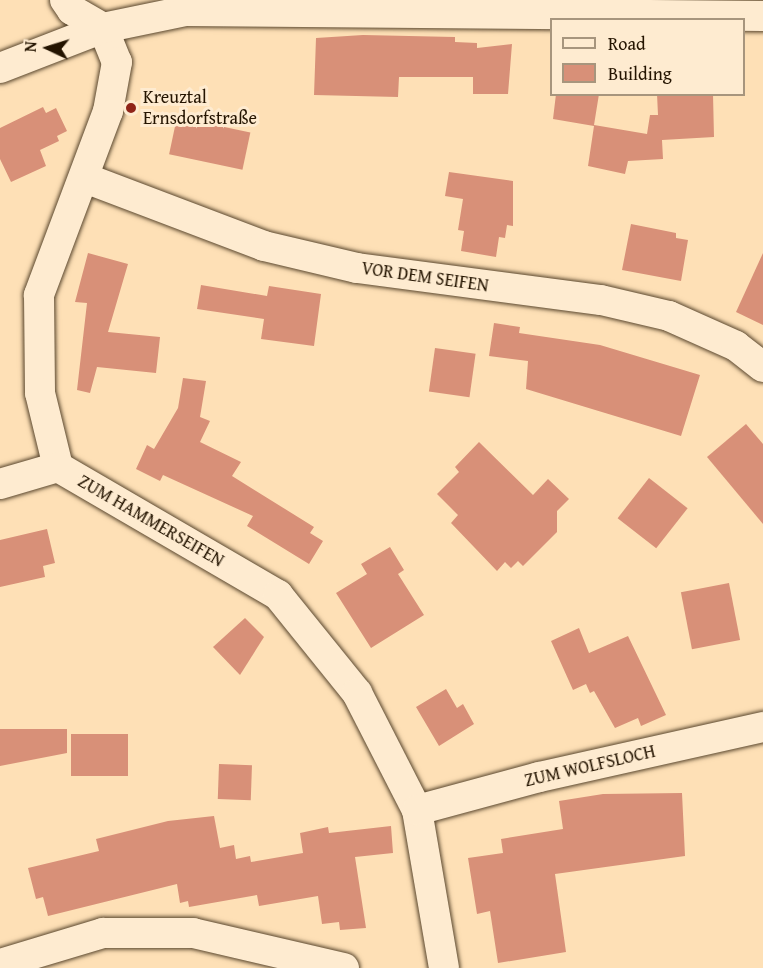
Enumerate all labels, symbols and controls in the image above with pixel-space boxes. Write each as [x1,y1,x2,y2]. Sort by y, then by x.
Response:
north arrow [18,18,78,78]
legend [550,18,745,96]
text: Road [608,30,646,57]
text: N [18,41,42,53]
text: Building [608,60,672,87]
place label: Kreuztal Ernsdorfstraße [143,87,257,130]
marker: Kreuztal Ernsdorfstraße [124,101,138,115]
street label: VOR DEM SEIFEN [360,257,490,297]
street label: ZUM HAMMERSEIFEN [74,470,228,572]
street label: ZUM WOLFSLOCH [522,740,658,792]

